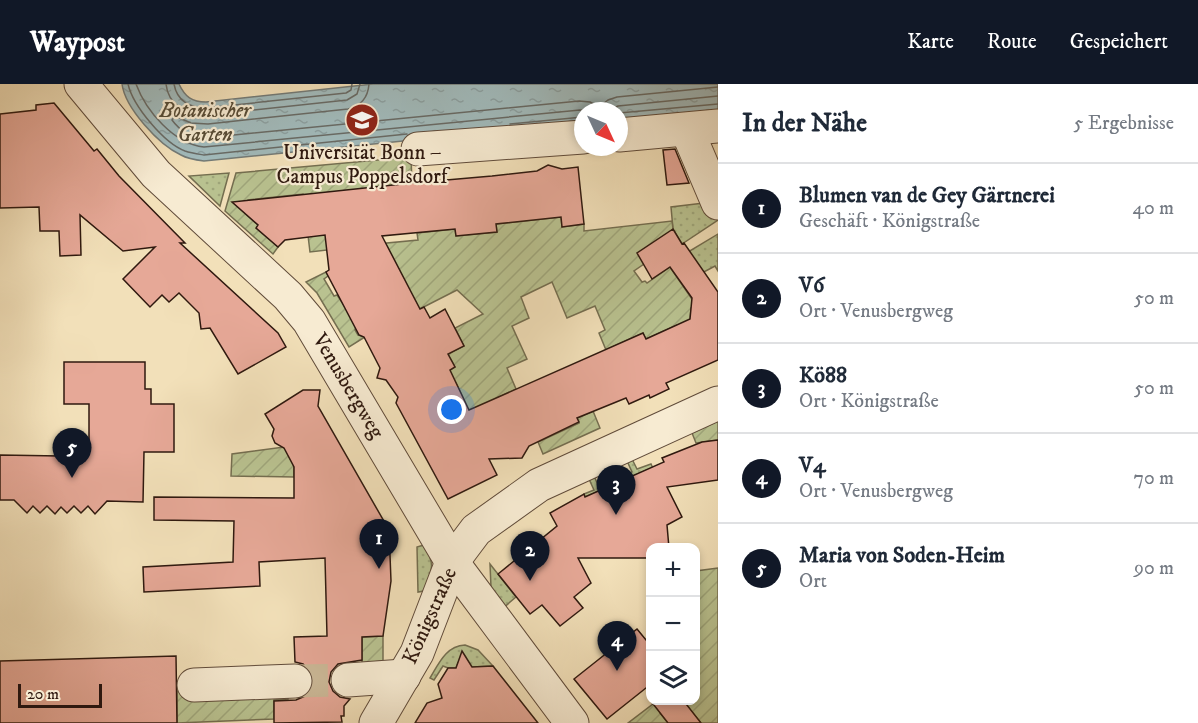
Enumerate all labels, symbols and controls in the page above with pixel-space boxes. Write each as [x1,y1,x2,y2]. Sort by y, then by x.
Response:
text: Waypost [30,25,125,60]
text: Karte [907,29,954,55]
text: Route [987,29,1037,55]
text: Gespeichert [1070,29,1168,55]
park label: Botanischer Garten [158,98,252,148]
school or university icon: Universität Bonn – Campus Poppelsdorf [344,102,380,138]
north arrow [574,102,628,156]
text: In der Nähe [742,107,867,140]
text: 5 Ergebnisse [1074,111,1174,136]
place label: Universität Bonn – Campus Poppelsdorf [276,140,451,190]
text: Blumen van de Gey Gärtnerei [799,182,1055,209]
text: 1 [758,196,765,221]
text: 40 m [1132,196,1174,221]
text: Geschäft · Königstraße [799,209,980,234]
text: V6 [799,272,824,299]
text: 2 [757,286,766,311]
text: 50 m [1134,286,1174,311]
text: Ort · Venusbergweg [799,299,953,324]
street label: Venusbergweg [306,328,390,444]
text: Kö88 [799,362,847,389]
text: 3 [758,376,765,401]
text: 50 m [1134,376,1174,401]
text: Ort · Königstraße [799,389,939,414]
your location [437,395,466,424]
pin: 5 [52,428,92,478]
text: V4 [799,452,826,479]
pin: 3 [596,466,636,515]
text: 4 [756,466,767,491]
text: 70 m [1133,466,1174,491]
text: Ort · Venusbergweg [799,479,953,504]
pin: 1 [360,520,398,569]
pin: 2 [510,532,550,581]
text: Maria von Soden-Heim [799,542,1005,569]
map controls [646,543,700,705]
button: + [646,543,700,597]
text: 5 [757,556,766,581]
text: 90 m [1134,556,1174,581]
street label: Königstraße [397,563,463,668]
text: Ort [799,569,827,594]
button: − [646,597,700,651]
pin: 4 [598,622,636,671]
button: layers [646,651,700,705]
scale bar [18,681,102,708]
text: 20 m [27,684,59,704]

